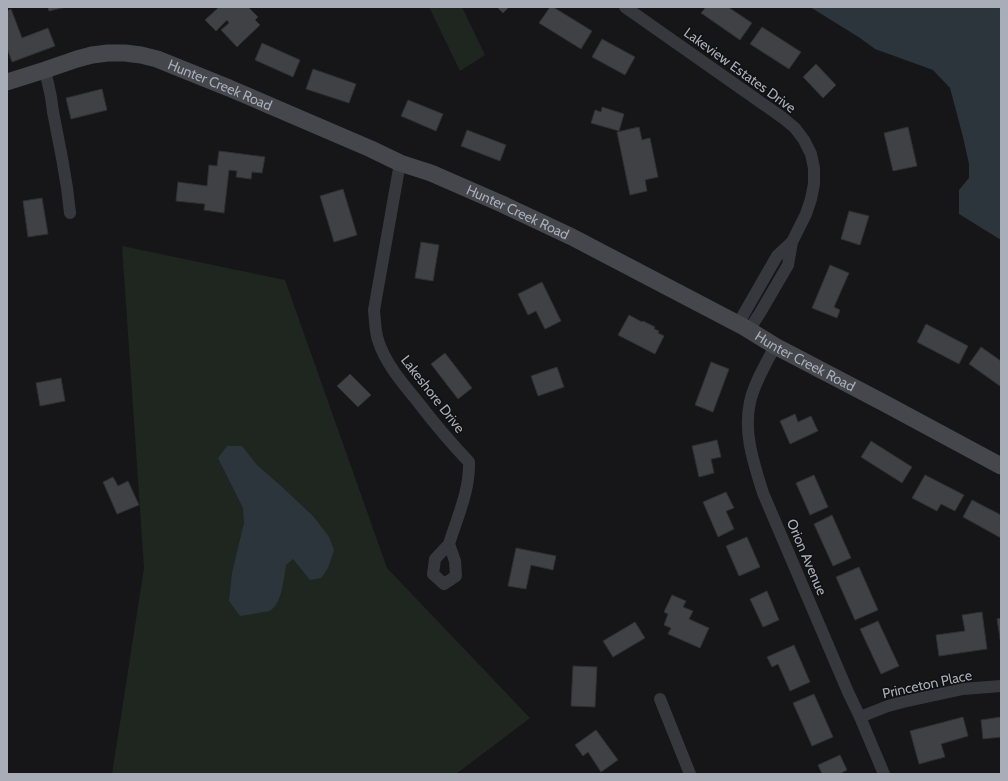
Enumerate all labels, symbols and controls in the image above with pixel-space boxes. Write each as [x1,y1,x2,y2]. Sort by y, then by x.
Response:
street label: Lakeview Estates Drive [680,23,800,117]
street label: Hunter Creek Road [165,55,275,114]
street label: Hunter Creek Road [464,181,572,243]
street label: Hunter Creek Road [752,327,858,395]
street label: Lakeshore Drive [397,351,469,437]
street label: Orion Avenue [783,516,831,598]
street label: Princeton Place [880,666,974,702]

